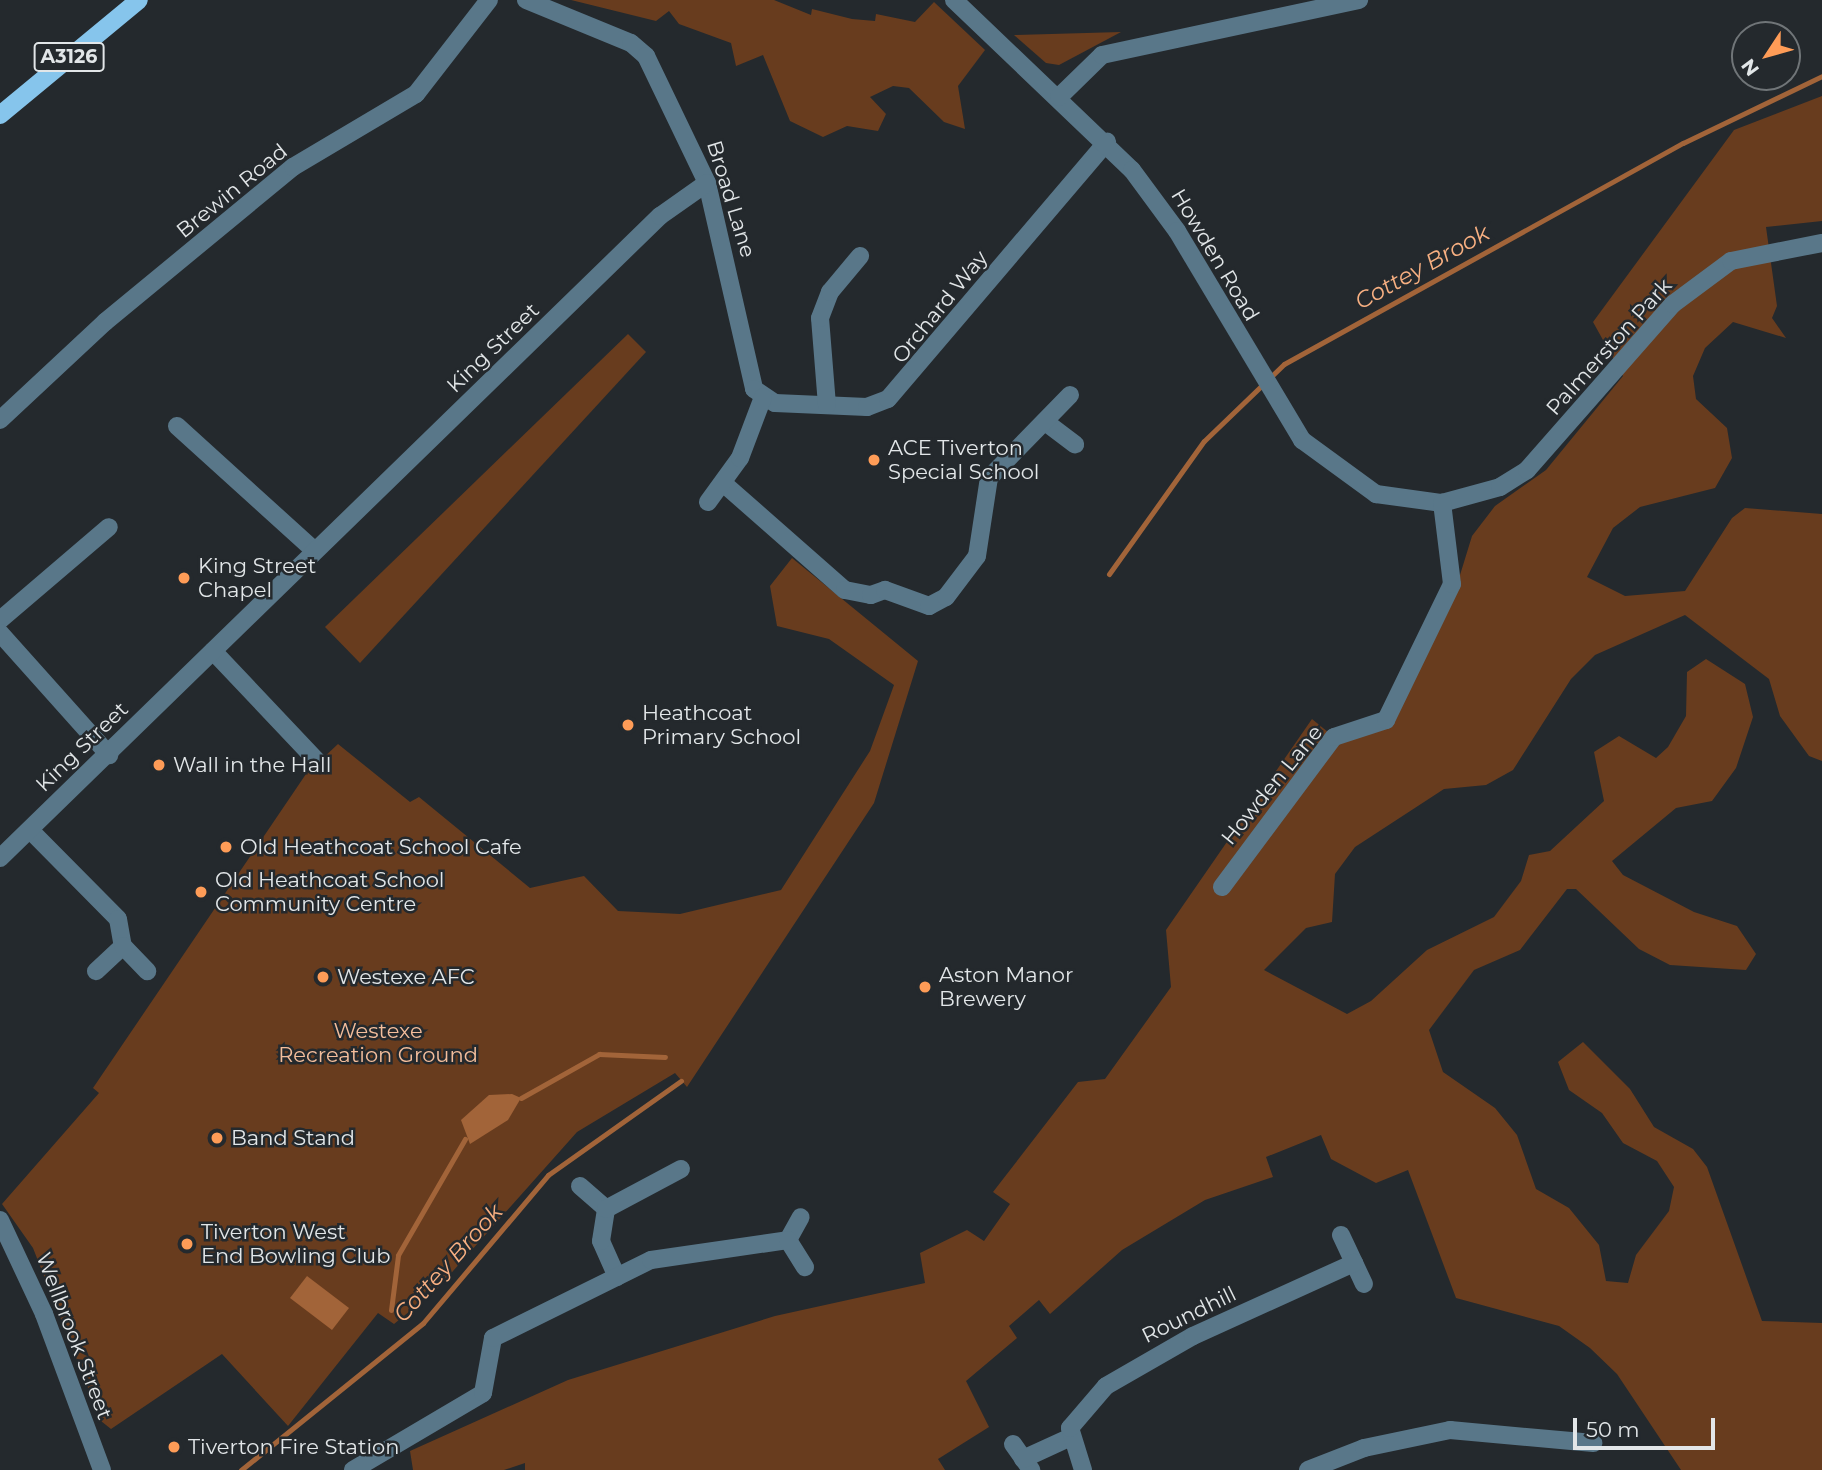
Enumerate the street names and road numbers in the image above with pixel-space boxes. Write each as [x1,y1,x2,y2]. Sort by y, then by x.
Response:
road number: A3126 [32,41,106,72]
street label: Broad Lane [701,138,761,260]
street label: Brewin Road [172,139,292,243]
street label: Howden Road [1166,184,1264,326]
street label: Orchard Way [887,246,993,368]
street label: Palmerston Park [1541,273,1677,421]
street label: King Street [442,298,544,398]
street label: King Street [31,697,133,797]
street label: Howden Lane [1216,720,1328,850]
street label: Wellbrook Street [31,1249,117,1423]
street label: Roundhill [1138,1281,1240,1349]

